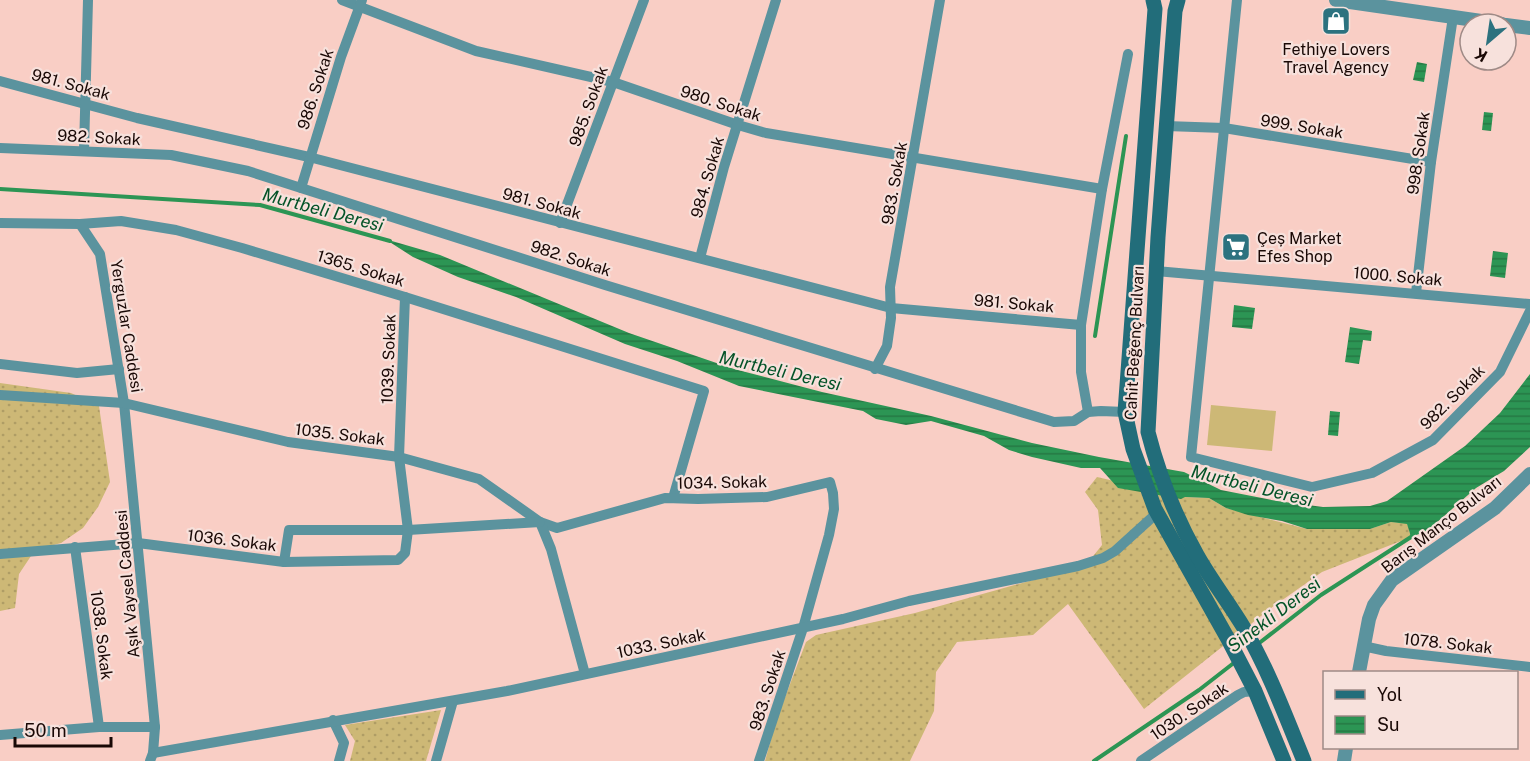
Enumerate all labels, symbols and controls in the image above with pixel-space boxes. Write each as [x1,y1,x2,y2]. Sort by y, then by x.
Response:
shop icon: Fethiye Lovers Travel Agency [1320,5,1352,37]
north arrow [1458,12,1518,72]
place label: Fethiye Lovers Travel Agency [1282,40,1390,77]
text: K [1471,43,1491,66]
street label: 986. Sokak [293,46,337,132]
street label: 985. Sokak [565,63,612,149]
street label: 981. Sokak [30,65,112,104]
street label: 980. Sokak [678,82,764,125]
street label: 998. Sokak [1403,110,1434,196]
street label: 999. Sokak [1259,111,1345,142]
street label: 982. Sokak [57,126,141,149]
street label: 984. Sokak [687,134,728,220]
street label: 983. Sokak [878,140,911,226]
water label: Murtbeli Deresi [260,183,387,236]
street label: 981. Sokak [501,184,583,223]
place label: Çeș Market Efes Shop [1257,229,1342,266]
supermarket icon: Çeș Market Efes Shop [1220,231,1252,263]
street label: 982. Sokak [528,237,614,280]
street label: 1365. Sokak [315,246,407,291]
street label: Yerguzlar Caddesi [107,258,146,394]
street label: 1000. Sokak [1353,263,1443,290]
street label: Cahit Beğenç Bulvarı [1121,265,1148,421]
street label: 981. Sokak [973,291,1055,316]
street label: 1039. Sokak [377,314,400,404]
water label: Murtbeli Deresi [717,346,844,395]
street label: 982. Sokak [1416,361,1489,434]
street label: 1035. Sokak [294,420,386,449]
water label: Murtbeli Deresi [1189,460,1316,511]
street label: 1034. Sokak [677,472,767,493]
street label: Barış Manço Bulvarı [1378,472,1505,577]
street label: Aşık Vaysel Caddesi [112,509,143,659]
street label: 1036. Sokak [186,526,278,555]
water label: Sinekli Deresi [1223,572,1325,657]
street label: 1038. Sokak [87,589,116,681]
street label: 1033. Sokak [615,625,707,662]
street label: 1078. Sokak [1402,629,1493,658]
street label: 983. Sokak [745,647,789,733]
legend [1323,671,1518,749]
street label: 1030. Sokak [1147,678,1232,744]
text: Yol [1377,684,1402,705]
scale bar [15,710,111,748]
text: Su [1377,714,1400,735]
text: 50 m [24,720,67,741]

